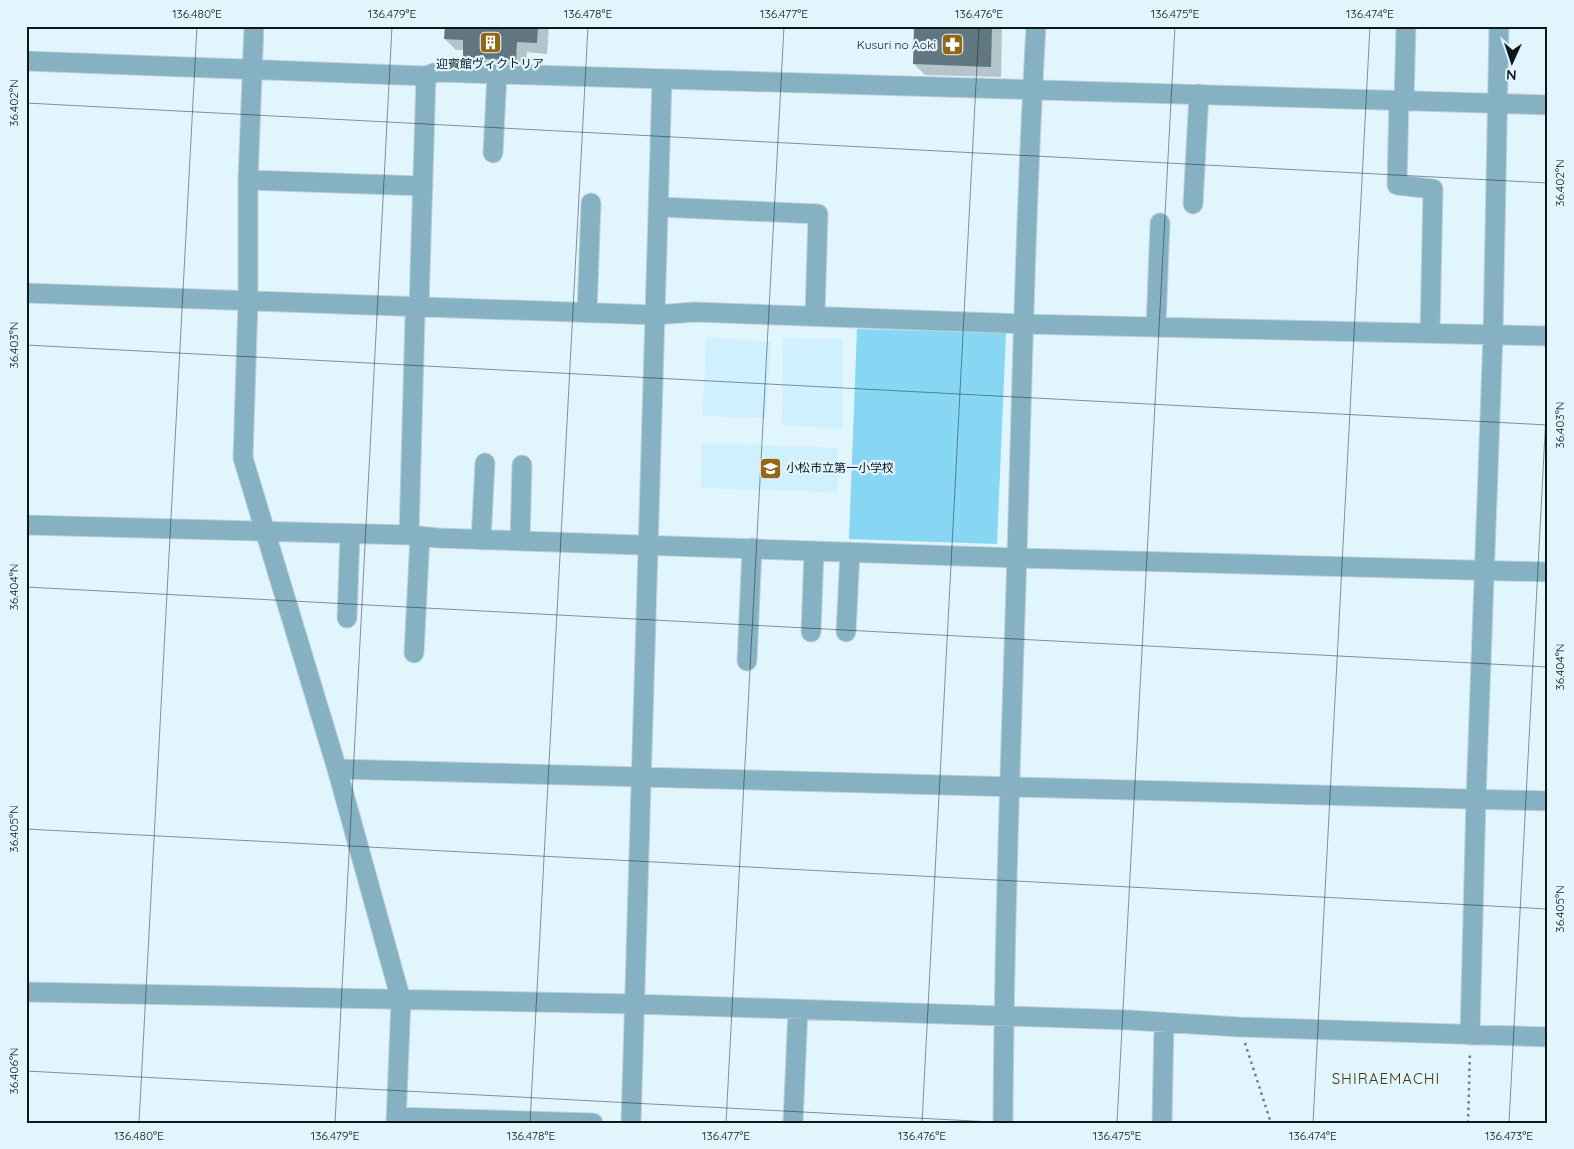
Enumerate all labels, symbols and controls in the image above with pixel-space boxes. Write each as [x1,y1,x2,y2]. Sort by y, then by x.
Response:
text: 136.480°E [172,6,222,21]
text: 136.479°E [368,6,416,21]
text: 136.478°E [564,6,612,21]
text: 136.477°E [760,6,808,21]
text: 136.476°E [955,6,1003,21]
text: 136.475°E [1151,6,1199,21]
text: 136.474°E [1346,6,1394,21]
building icon: 迎賓館ヴィクトリア [478,31,502,55]
pharmacy icon: Kusuri no Aoki [940,33,964,57]
place label: Kusuri no Aoki [857,37,936,52]
north arrow [1486,38,1536,88]
place label: 迎賓館ヴィクトリア [436,56,544,71]
text: N [1506,66,1517,84]
text: 36.402°N [6,79,21,127]
text: 36.402°N [1552,159,1567,207]
text: 36.403°N [6,321,21,369]
text: 36.403°N [1552,401,1567,449]
school or university icon: 小松市立第一小学校 [758,456,782,480]
place label: 小松市立第一小学校 [786,460,894,475]
text: 36.404°N [6,563,21,611]
text: 36.404°N [1552,643,1567,691]
text: 36.405°N [6,805,21,853]
text: 36.405°N [1552,885,1567,933]
text: 36.406°N [6,1047,21,1095]
district label: SHIRAEMACHI [1332,1069,1440,1088]
text: 136.480°E [114,1128,164,1143]
text: 136.479°E [311,1128,359,1143]
text: 136.478°E [507,1128,555,1143]
text: 136.477°E [702,1128,750,1143]
text: 136.476°E [898,1128,946,1143]
text: 136.475°E [1093,1128,1141,1143]
text: 136.474°E [1289,1128,1337,1143]
text: 136.473°E [1485,1128,1533,1143]

